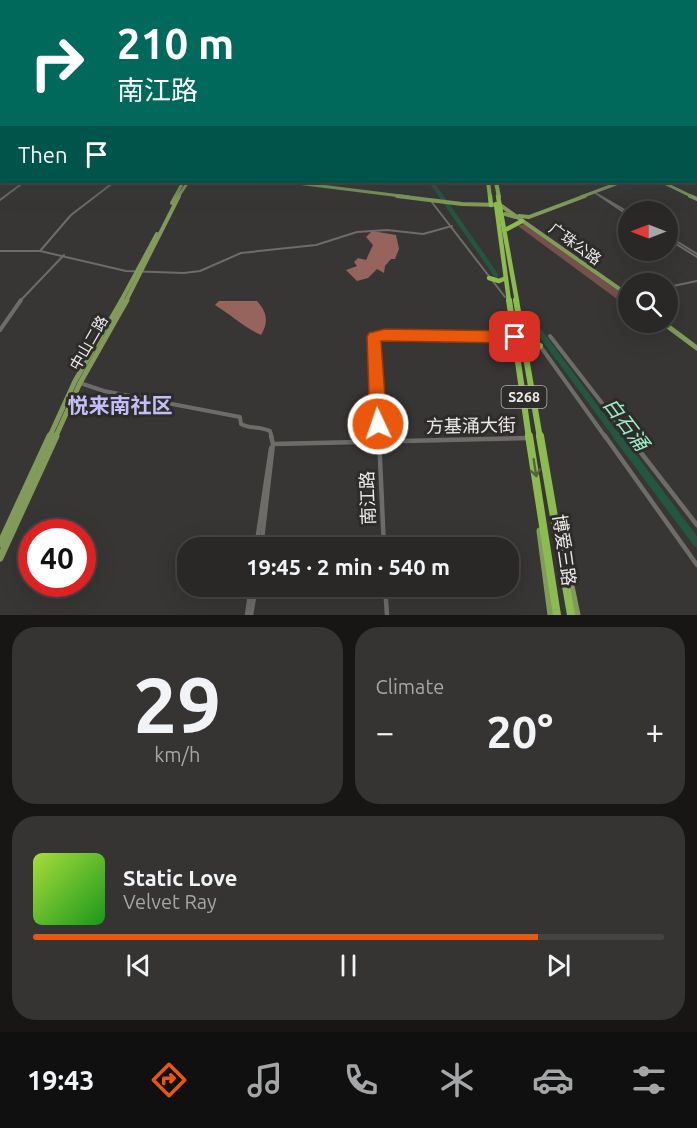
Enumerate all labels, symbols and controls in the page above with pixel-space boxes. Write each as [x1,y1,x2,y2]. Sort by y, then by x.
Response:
text: 210 m [117,20,234,67]
icon: right [18,24,96,102]
text: 南江路 [117,75,198,105]
icon: arrive [80,138,113,171]
text: Then [18,142,68,167]
north arrow [618,201,678,261]
map controls [618,201,678,333]
street label: 广珠公路 [546,219,605,268]
button: search [618,273,678,333]
pin [489,311,540,362]
street label: 中山二路 [66,313,111,373]
icon: arrive [498,320,531,353]
road number: S268 [502,386,546,408]
position arrow [346,392,410,456]
district label: 悦来南社区 [68,393,173,417]
water label: 白石涌 [599,393,655,456]
street label: 方基涌大街 [426,414,516,436]
one-way arrow [530,457,541,477]
street label: 南江路 [356,471,378,525]
street label: 博爱三路 [550,513,580,587]
speed limit sign: 40 [18,519,96,597]
text: 19:45 · 2 min · 540 m [246,554,450,579]
text: 29 [133,660,221,748]
text: Climate [376,675,444,698]
text: 20° [486,706,553,757]
text: − [376,713,394,750]
text: + [645,713,664,750]
text: km/h [154,743,200,766]
text: Static Love [123,865,238,890]
text: Velvet Ray [123,890,217,913]
icon: previous [122,949,155,982]
icon: pause [332,949,365,982]
icon: next [542,949,575,982]
icon: directions [148,1059,190,1101]
icon: music [244,1059,286,1101]
icon: phone [340,1059,382,1101]
icon: climate [436,1059,478,1101]
icon: car [532,1059,574,1101]
icon: filters [628,1059,670,1101]
text: 19:43 [27,1065,95,1095]

